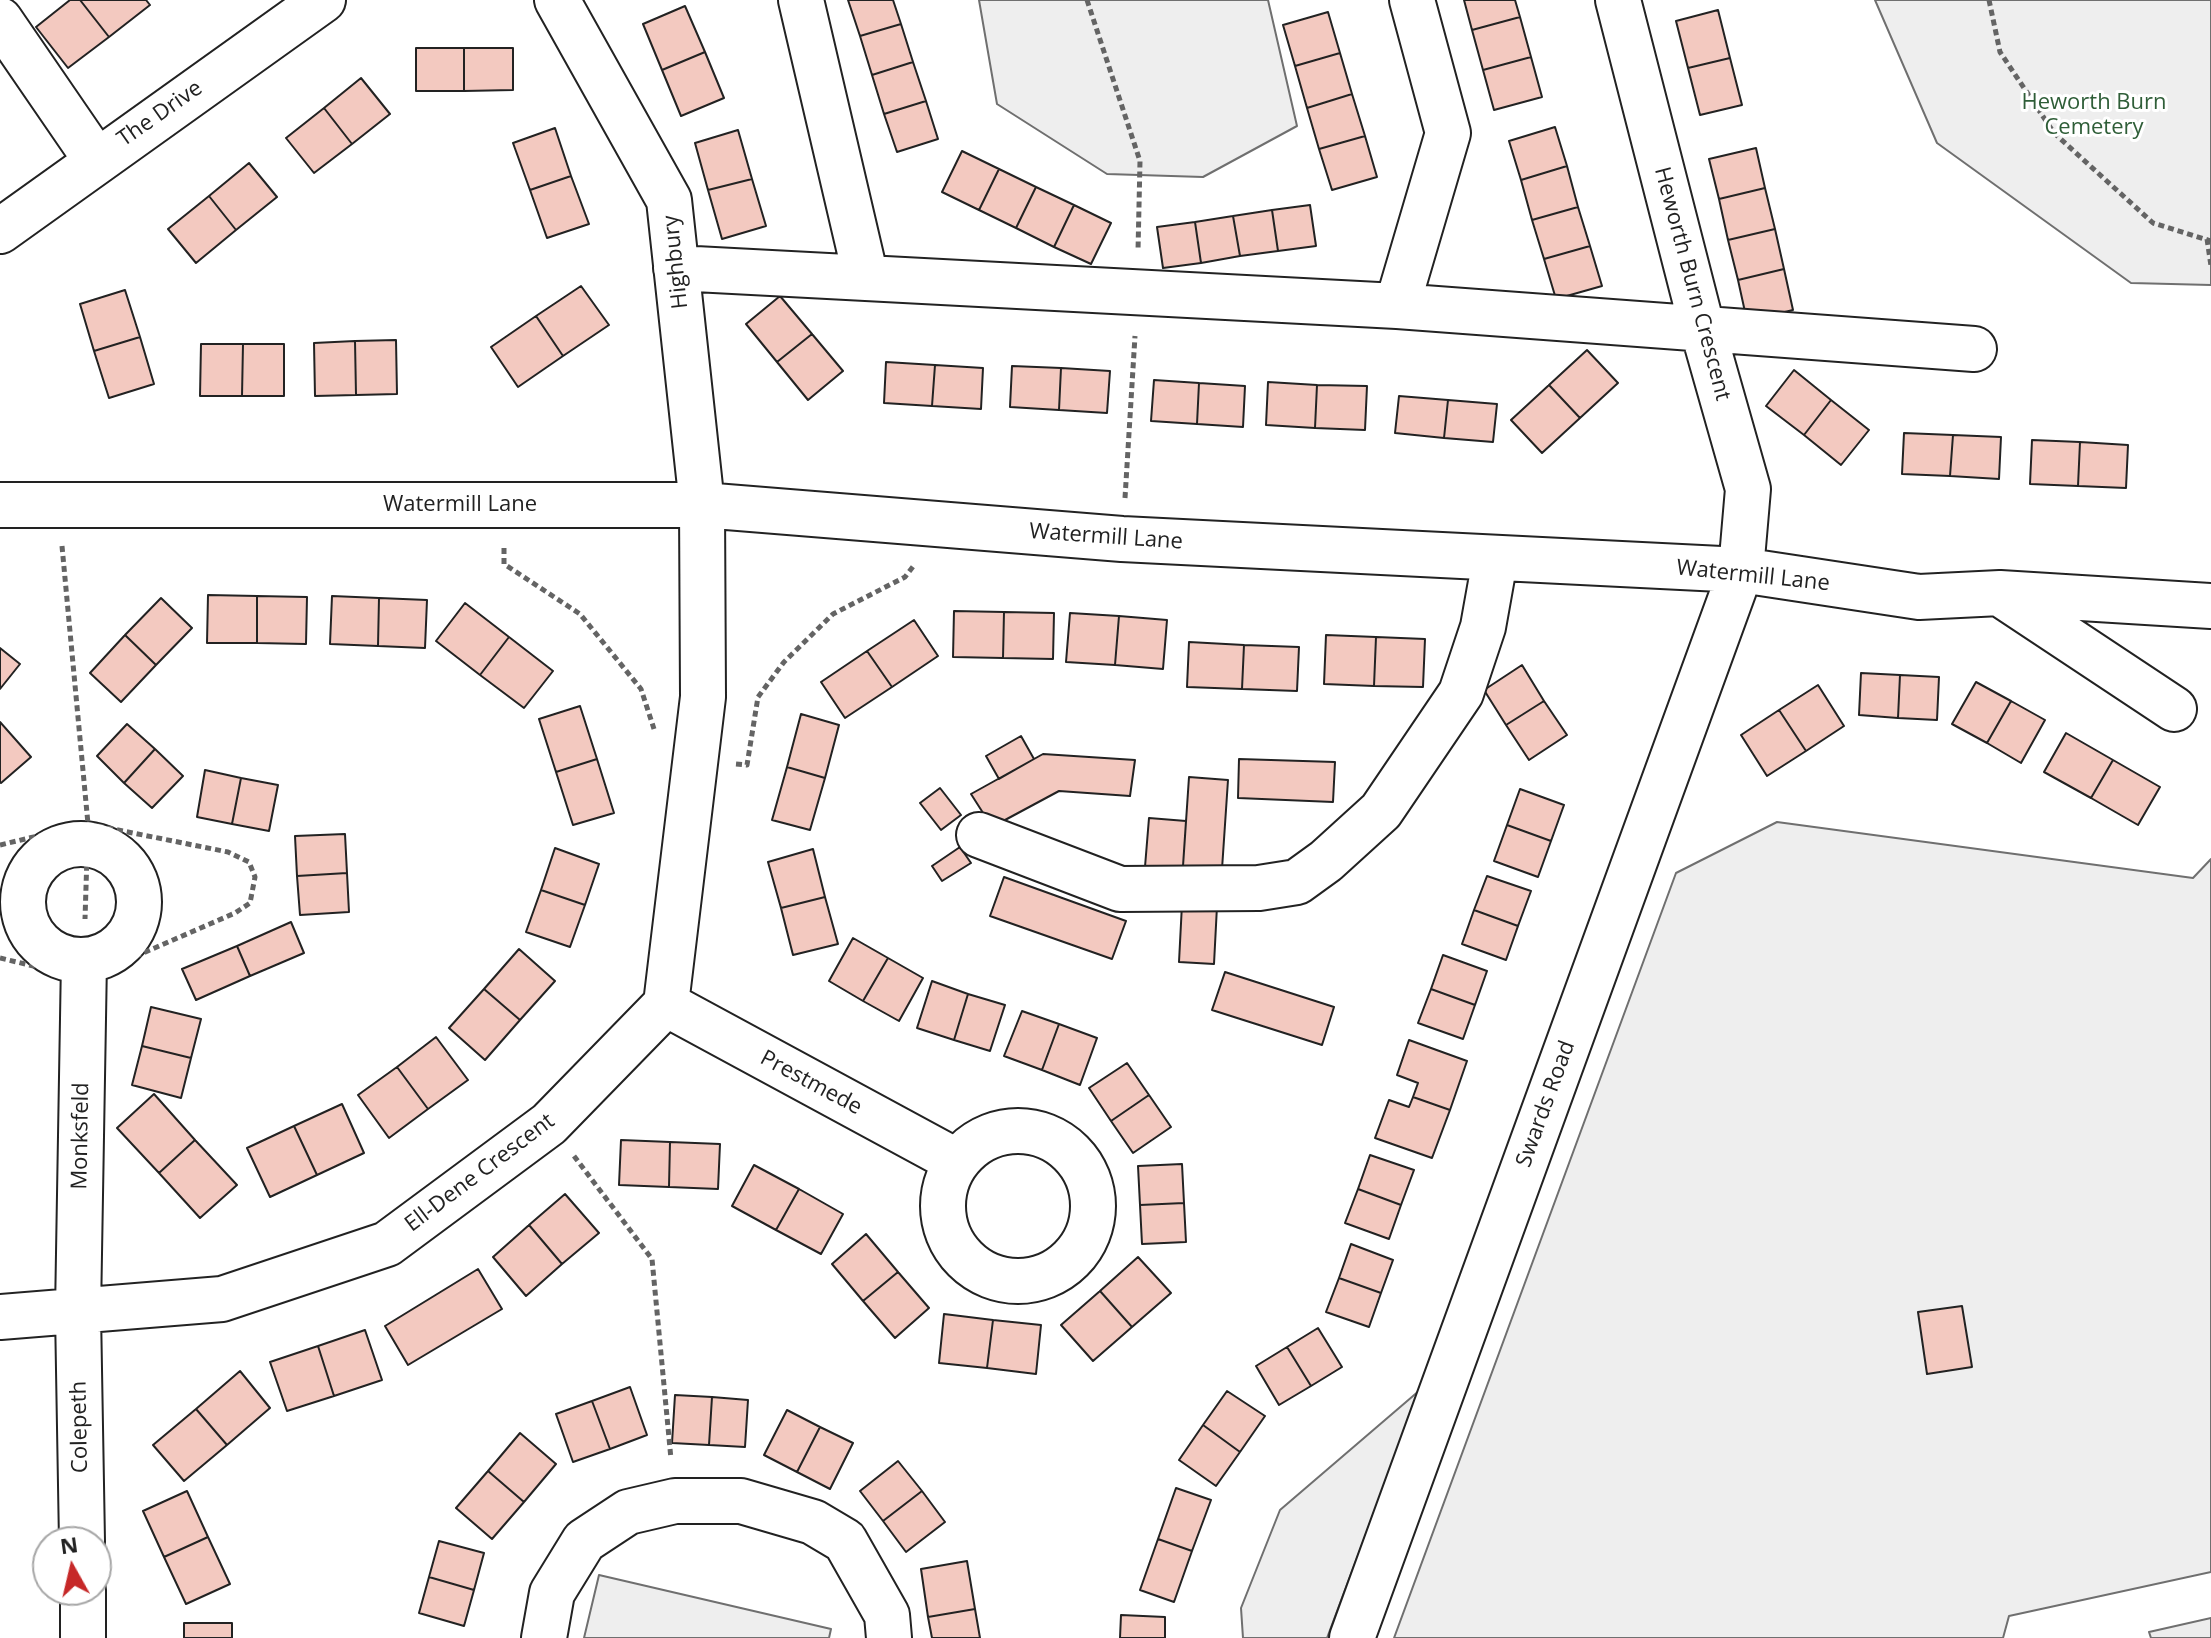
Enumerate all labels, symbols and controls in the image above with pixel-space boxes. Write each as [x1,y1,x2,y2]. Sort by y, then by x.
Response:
street label: The Drive [112,75,208,153]
park label: Heworth Burn Cemetery [2021,90,2167,142]
street label: Heworth Burn Crescent [1648,164,1736,404]
street label: Highbury [658,214,694,310]
street label: Watermill Lane [383,492,537,518]
street label: Watermill Lane [1028,518,1184,556]
street label: Watermill Lane [1675,555,1831,597]
street label: Swards Road [1511,1037,1581,1171]
street label: Prestmede [756,1045,866,1121]
street label: Monksfeld [67,1082,95,1190]
street label: Ell-Dene Crescent [400,1108,560,1238]
street label: Colepeth [66,1381,94,1473]
north arrow [32,1526,112,1606]
text: N [58,1528,80,1560]

